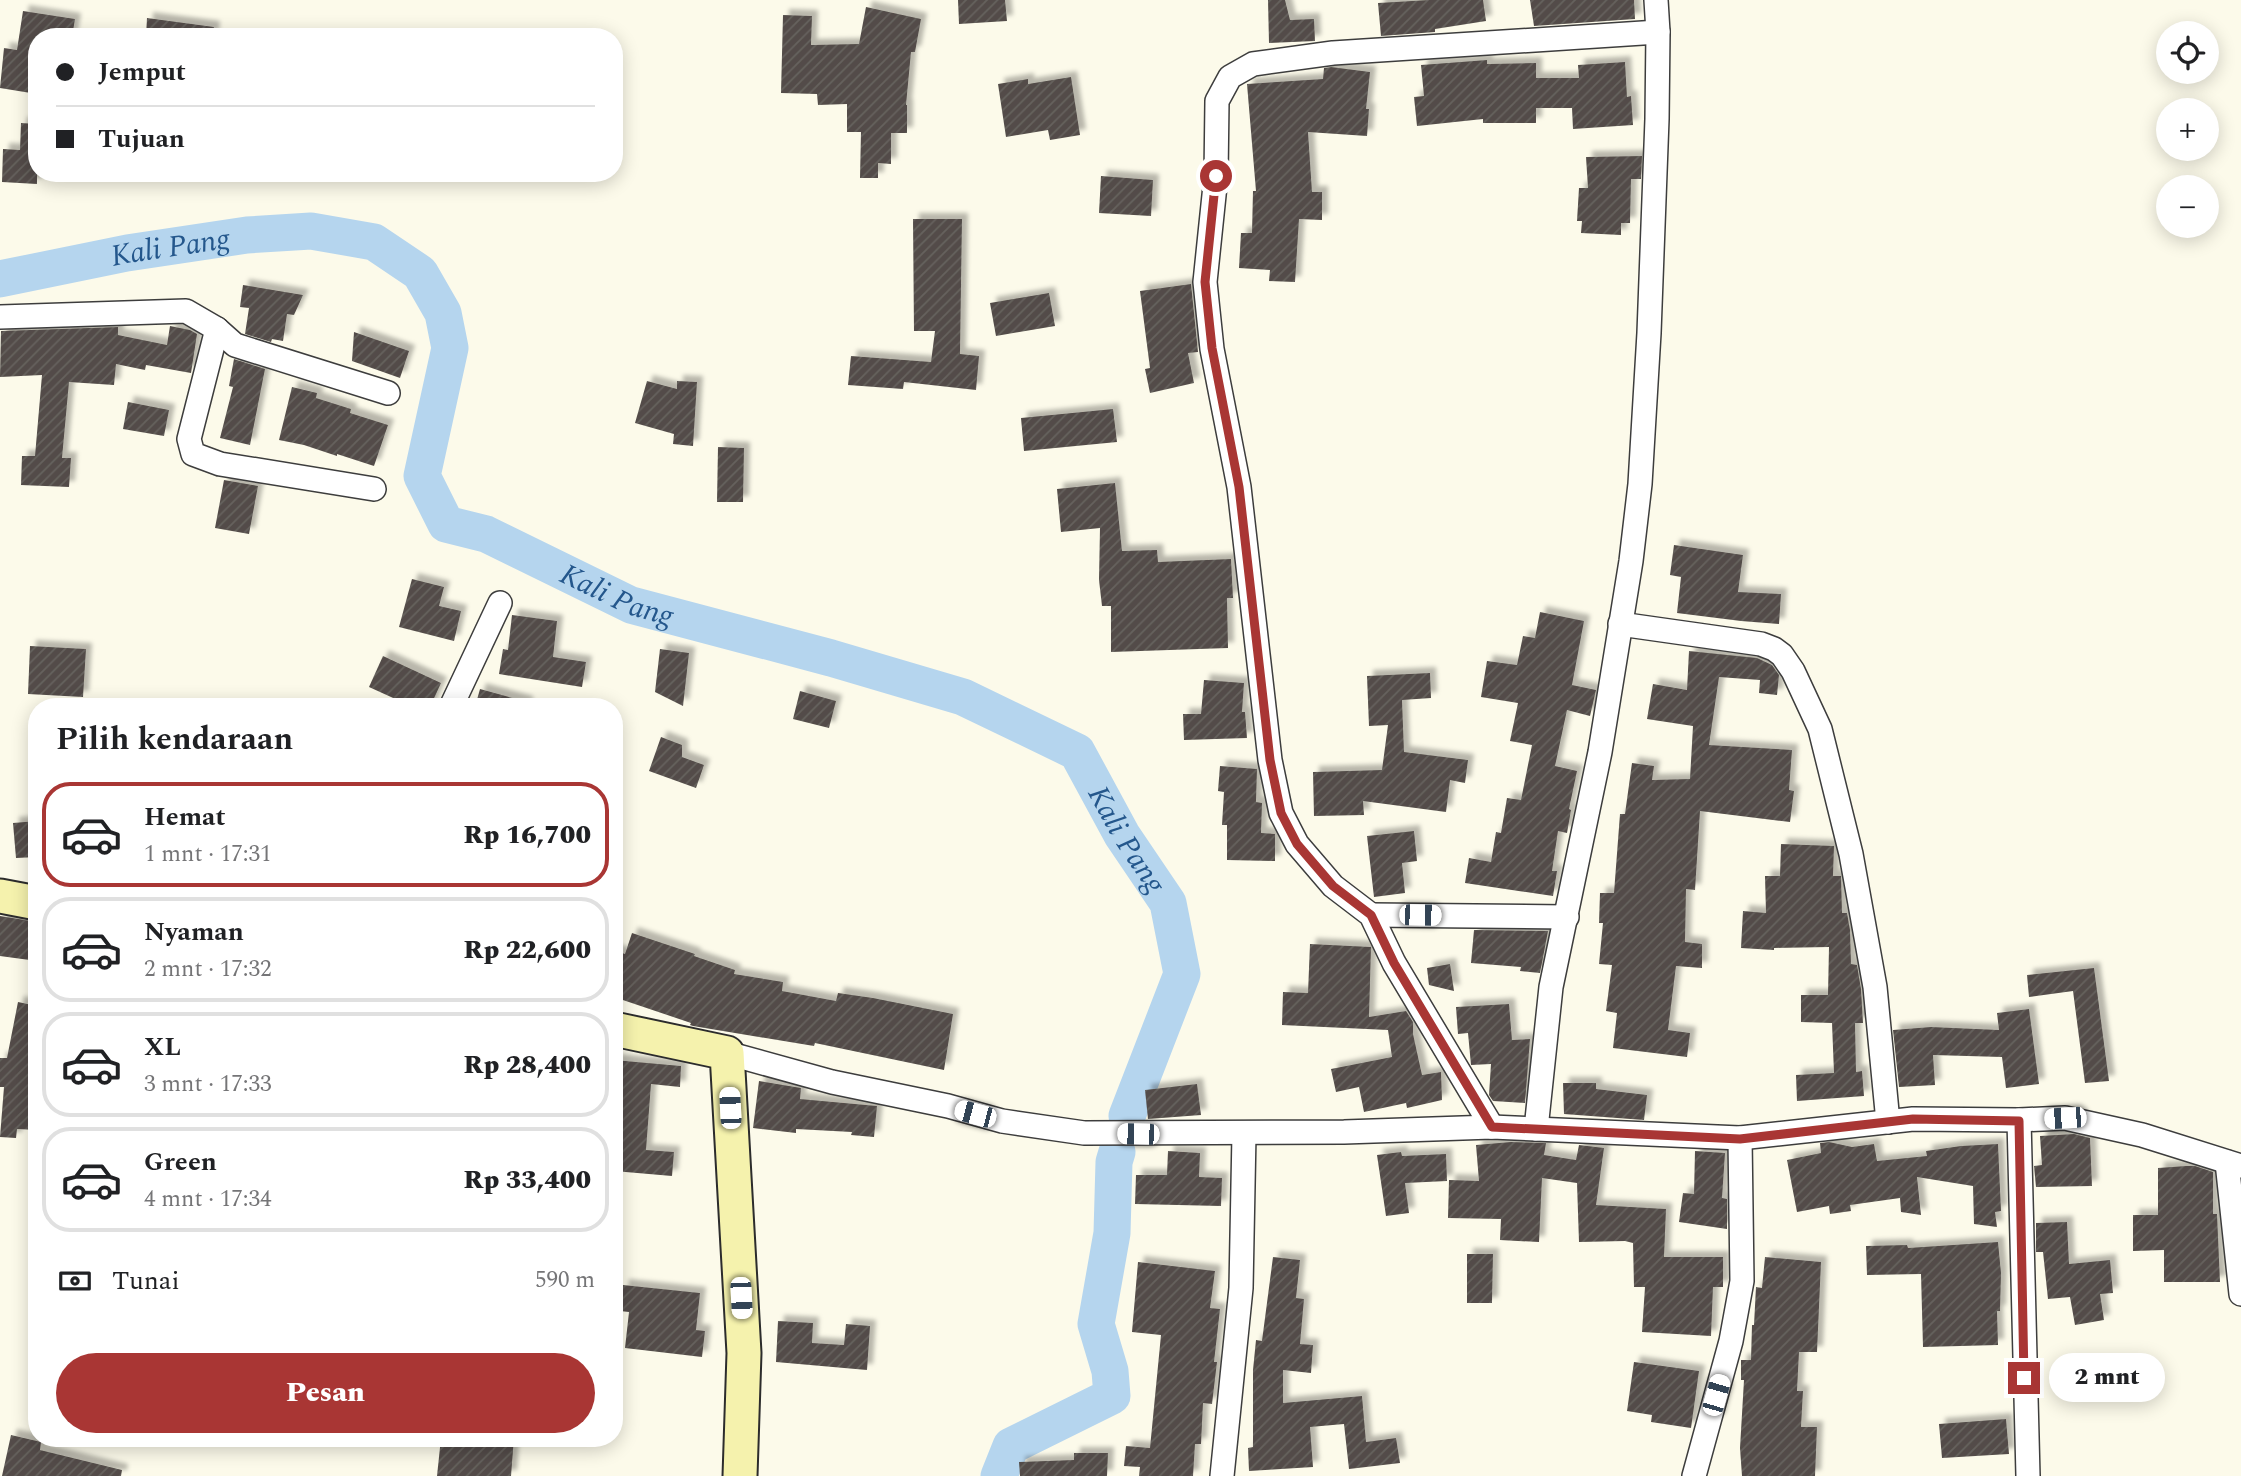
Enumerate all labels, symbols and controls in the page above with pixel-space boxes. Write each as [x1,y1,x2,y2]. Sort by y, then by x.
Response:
map controls [2156,21,2219,238]
button: locate [2156,21,2219,84]
text: Jemput [98,52,186,92]
button: + [2156,98,2219,161]
text: Tujuan [98,119,185,159]
route start [1200,160,1232,192]
button: − [2156,175,2219,238]
water label: Kali Pang [107,216,234,280]
water label: Kali Pang [552,552,680,640]
text: Pilih kendaraan [56,715,293,764]
water label: Kali Pang [1075,777,1178,904]
text: Hemat [144,797,225,837]
icon: car [60,803,123,866]
text: Rp 16,700 [463,815,591,855]
text: 1 mnt · 17:31 [144,837,272,872]
car [1399,904,1442,926]
text: Nyaman [144,912,244,952]
icon: car [60,918,123,981]
text: Rp 22,600 [463,930,591,970]
text: 2 mnt · 17:32 [144,952,272,987]
text: XL [144,1027,181,1067]
icon: car [60,1033,123,1096]
text: Rp 28,400 [463,1045,591,1085]
text: 3 mnt · 17:33 [144,1067,272,1102]
car [719,1086,742,1130]
car [952,1098,999,1130]
car [2044,1106,2087,1130]
car [1117,1123,1160,1145]
text: Green [144,1142,217,1182]
icon: car [60,1148,123,1211]
text: Rp 33,400 [463,1160,591,1200]
text: 4 mnt · 17:34 [144,1182,272,1217]
text: Tunai [112,1261,180,1301]
icon: cash [56,1262,94,1300]
text: 590 m [535,1263,595,1298]
car [730,1276,753,1320]
button: Pesan [56,1353,595,1433]
callout: 2 mnt [2048,1354,2164,1402]
text: 2 mnt [2075,1360,2140,1395]
route end [2008,1362,2040,1394]
car [1701,1372,1732,1418]

